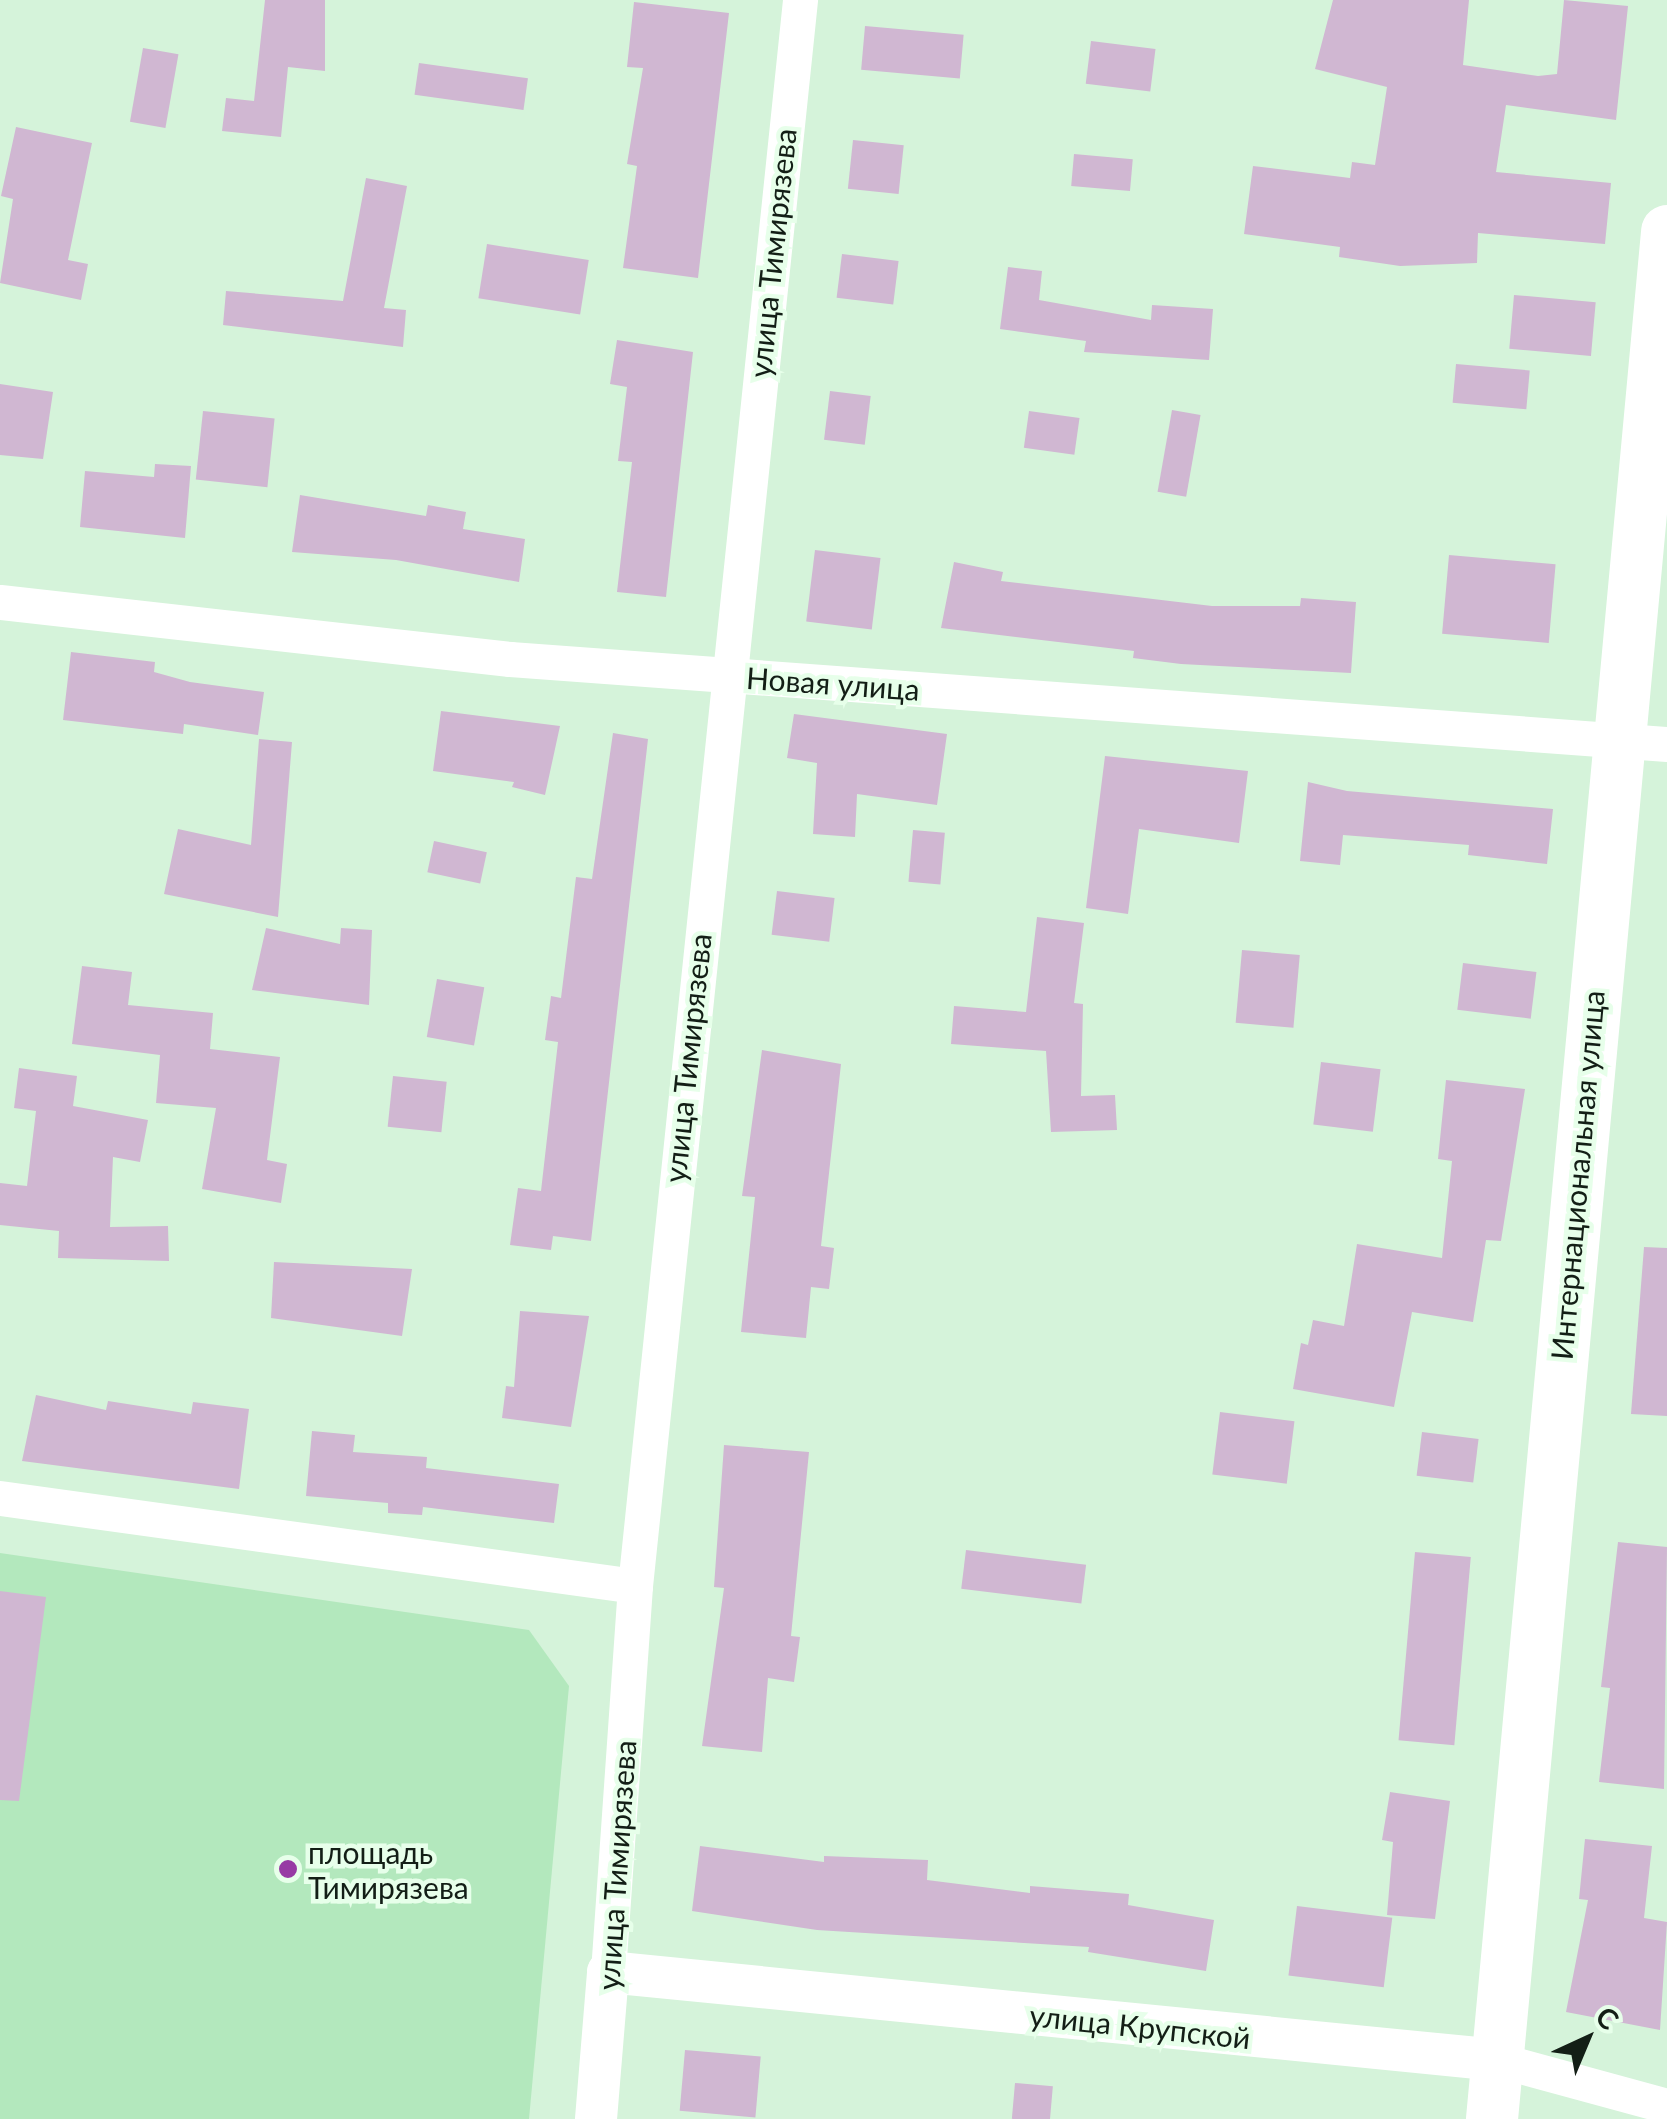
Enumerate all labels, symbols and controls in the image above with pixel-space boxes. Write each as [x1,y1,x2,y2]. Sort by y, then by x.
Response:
street label: улица Тимирязева [741,127,803,379]
street label: Новая улица [745,659,921,707]
street label: улица Тимирязева [656,932,718,1184]
street label: Интернациональная улица [1543,989,1611,1361]
street label: улица Тимирязева [589,1739,643,1991]
place label: площадь Тимирязева [308,1834,469,1904]
marker: площадь Тимирязева [277,1858,299,1880]
north arrow [1537,1989,1637,2089]
street label: улица Крупской [1028,1997,1252,2055]
text: С [1589,1999,1626,2036]

